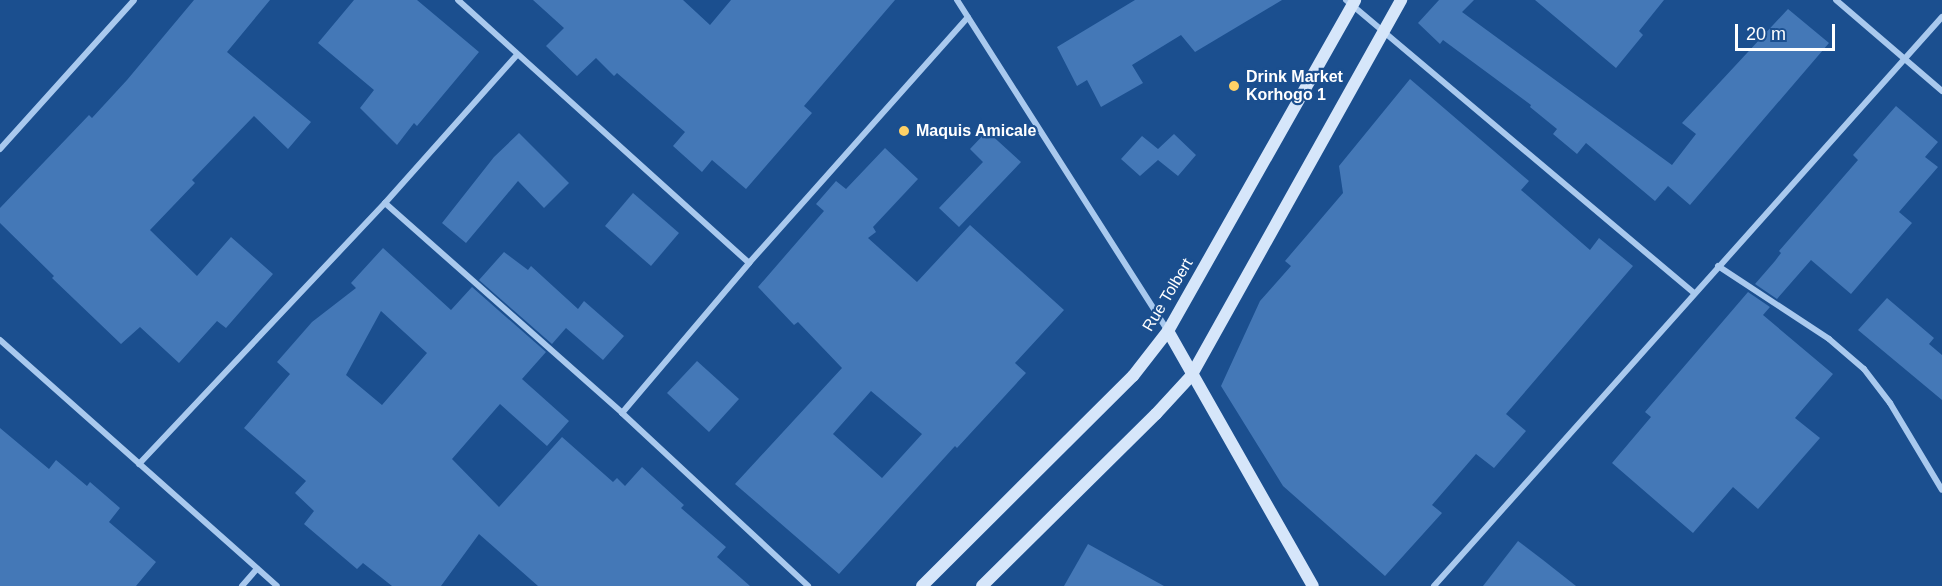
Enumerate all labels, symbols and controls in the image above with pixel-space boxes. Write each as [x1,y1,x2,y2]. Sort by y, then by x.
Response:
scale bar [1738,12,1838,50]
text: 20 m [1746,24,1786,44]
place label: Drink Market Korhogo 1 [1246,67,1343,105]
marker: Drink Market Korhogo 1 [1227,79,1241,93]
place label: Maquis Amicale [916,121,1037,141]
marker: Maquis Amicale [897,124,911,138]
street label: Rue Tolbert [1139,255,1197,335]

